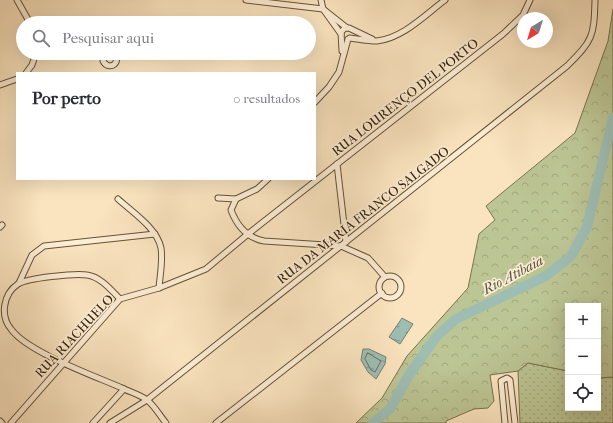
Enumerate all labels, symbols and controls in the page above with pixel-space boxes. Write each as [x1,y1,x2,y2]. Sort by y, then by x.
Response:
north arrow [517,12,553,48]
search box [16,16,316,60]
icon: search [30,27,52,49]
text: Pesquisar aqui [62,29,154,47]
street label: RUA LOURENÇO DEL PORTO [329,35,481,159]
text: Por perto [32,88,101,108]
text: 0 resultados [233,91,300,106]
street label: RUA DA MARIA FRANCO SALGADO [274,143,452,287]
water label: Rio Atibaia [479,252,546,298]
street label: RUA RIACHUELO [32,291,116,381]
map controls [565,303,601,411]
button: + [565,303,601,339]
button: − [565,339,601,375]
button: locate [565,375,601,411]

